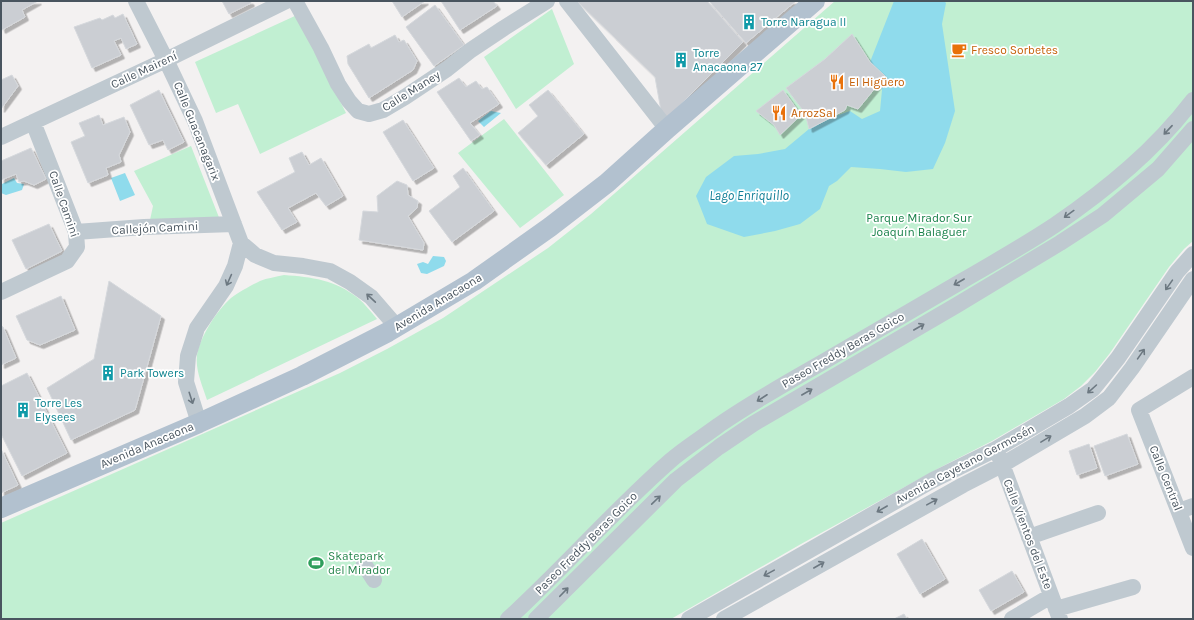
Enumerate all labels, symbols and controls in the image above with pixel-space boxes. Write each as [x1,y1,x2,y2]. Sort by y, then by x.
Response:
building icon: Torre Naragua II [740,13,758,31]
place label: Torre Naragua II [761,15,846,29]
cafe icon: Fresco Sorbetes [950,41,968,59]
place label: Fresco Sorbetes [971,43,1058,57]
place label: Torre Anacaona 27 [693,46,763,74]
street label: Calle Mairení [109,48,180,91]
building icon: Torre Anacaona 27 [672,51,690,69]
street label: Calle Maney [380,68,443,114]
restaurant icon: El Higüero [828,73,846,91]
place label: El Higüero [849,75,905,89]
street label: Calle Guacanagarix [171,80,223,182]
restaurant icon: ArrozSal [770,104,788,122]
place label: ArrozSal [791,106,836,120]
one-way arrow [1163,125,1173,135]
street label: Calle Camini [46,169,82,239]
water label: Lago Enriquillo [709,188,789,204]
one-way arrow [1064,210,1075,218]
park label: Parque Mirador Sur Joaquín Balaguer [866,211,972,239]
street label: Callejón Camini [111,219,199,237]
street label: Avenida Anacaona [391,270,485,334]
one-way arrow [225,273,232,285]
one-way arrow [953,279,965,287]
one-way arrow [1165,279,1173,290]
one-way arrow [366,293,376,303]
street label: Paseo Freddy Beras Goico [779,309,907,391]
one-way arrow [913,322,925,330]
one-way arrow [1137,349,1145,360]
building icon: Park Towers [99,364,117,382]
place label: Park Towers [120,366,184,380]
one-way arrow [1087,384,1097,394]
one-way arrow [801,388,813,396]
one-way arrow [188,391,195,404]
one-way arrow [756,394,768,402]
place label: Torre Les Elysees [35,396,82,424]
building icon: Torre Les Elysees [14,401,32,419]
street label: Avenida Anacaona [98,419,196,471]
street label: Avenida Cayetano Germosén [893,421,1037,507]
one-way arrow [1040,434,1052,442]
street label: Calle Central [1147,443,1185,513]
street label: Calle Vientos del Este [1001,477,1055,591]
street label: Paseo Freddy Beras Goico [532,489,640,597]
one-way arrow [651,495,661,505]
one-way arrow [926,497,938,505]
one-way arrow [876,506,888,514]
place label: Skatepark del Mirador [328,549,391,577]
sports icon: Skatepark del Mirador [307,554,325,572]
one-way arrow [813,561,825,569]
one-way arrow [763,570,775,577]
one-way arrow [559,587,569,597]

